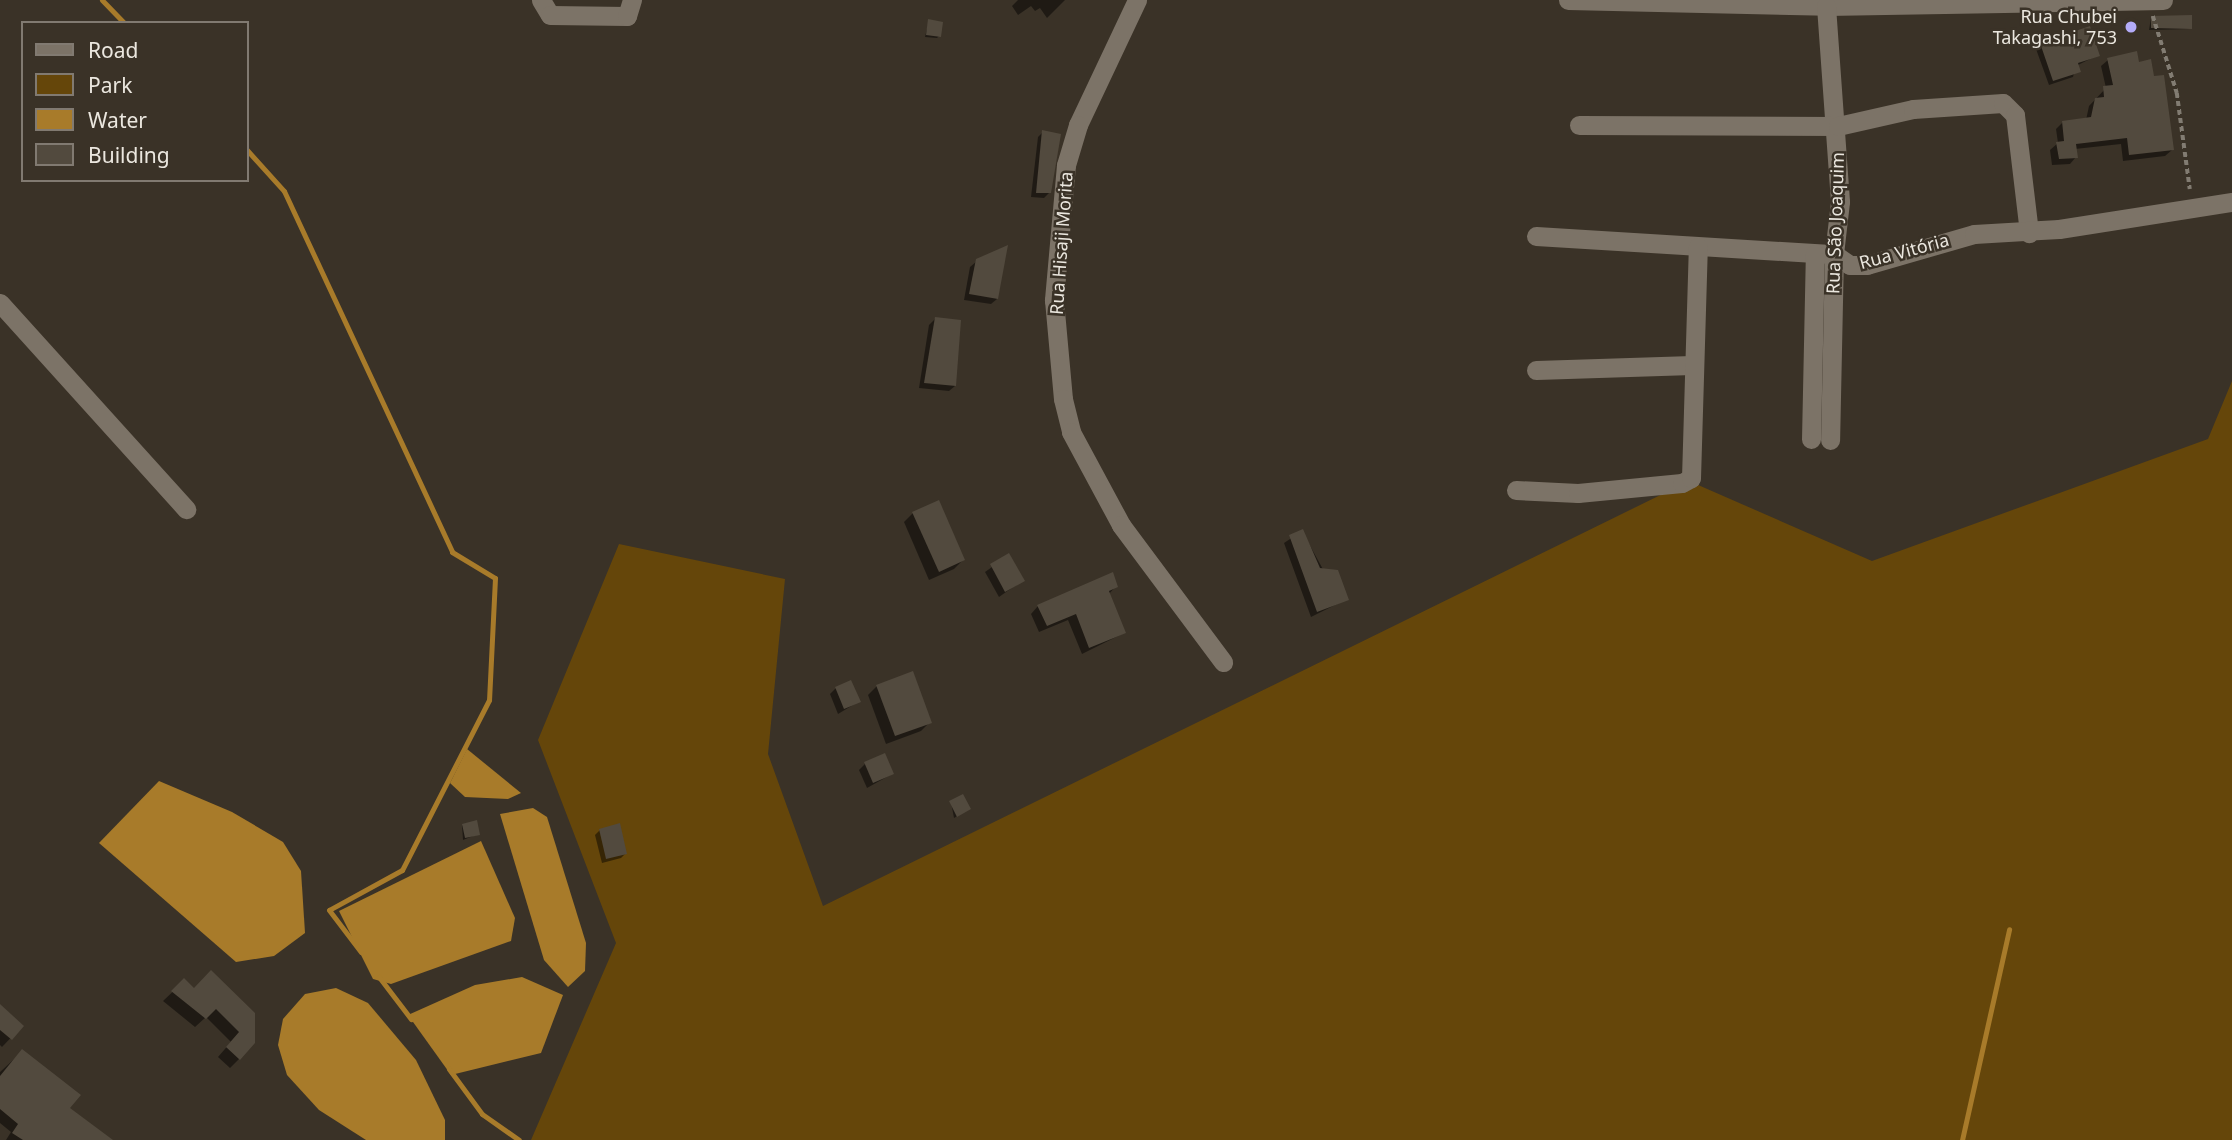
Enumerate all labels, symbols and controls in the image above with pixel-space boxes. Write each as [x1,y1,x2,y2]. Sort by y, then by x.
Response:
place label: Rua Chubei Takagashi, 753 [1993,6,2117,48]
marker: Rua Chubei Takagashi, 753 [2123,19,2139,35]
legend [21,21,248,182]
text: Road [88,36,138,64]
text: Park [88,71,132,99]
text: Water [88,106,147,134]
text: Building [88,141,170,169]
street label: Rua São Joaquim [1822,152,1848,294]
street label: Rua Hisaji Morita [1045,171,1077,315]
street label: Rua Vitória [1857,229,1951,273]

